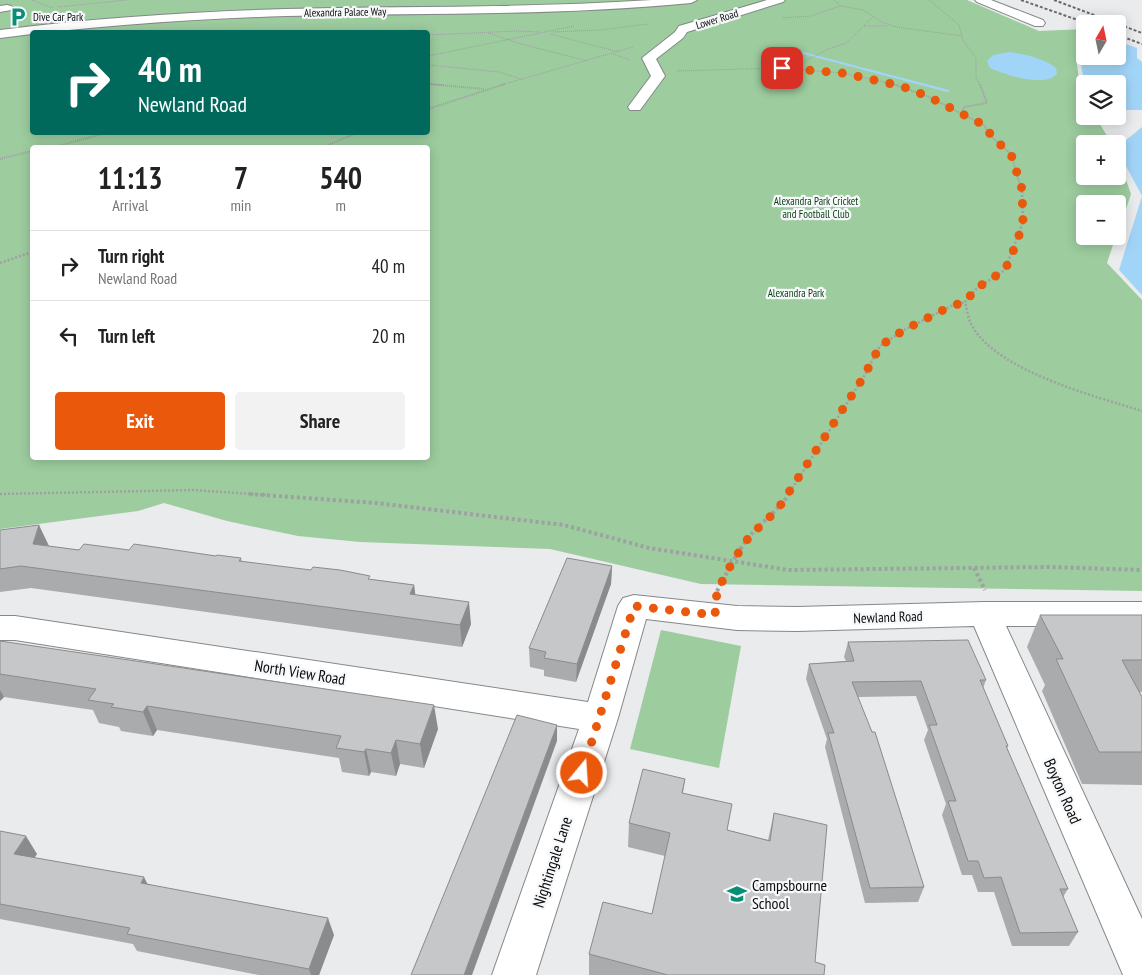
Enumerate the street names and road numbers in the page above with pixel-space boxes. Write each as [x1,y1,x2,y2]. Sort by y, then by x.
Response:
street label: Alexandra Palace Way [304,4,387,20]
street label: Lower Road [694,6,740,32]
street label: Newland Road [853,607,923,627]
street label: North View Road [253,655,347,689]
street label: Boyton Road [1040,755,1086,827]
street label: Nightingale Lane [528,814,576,910]

